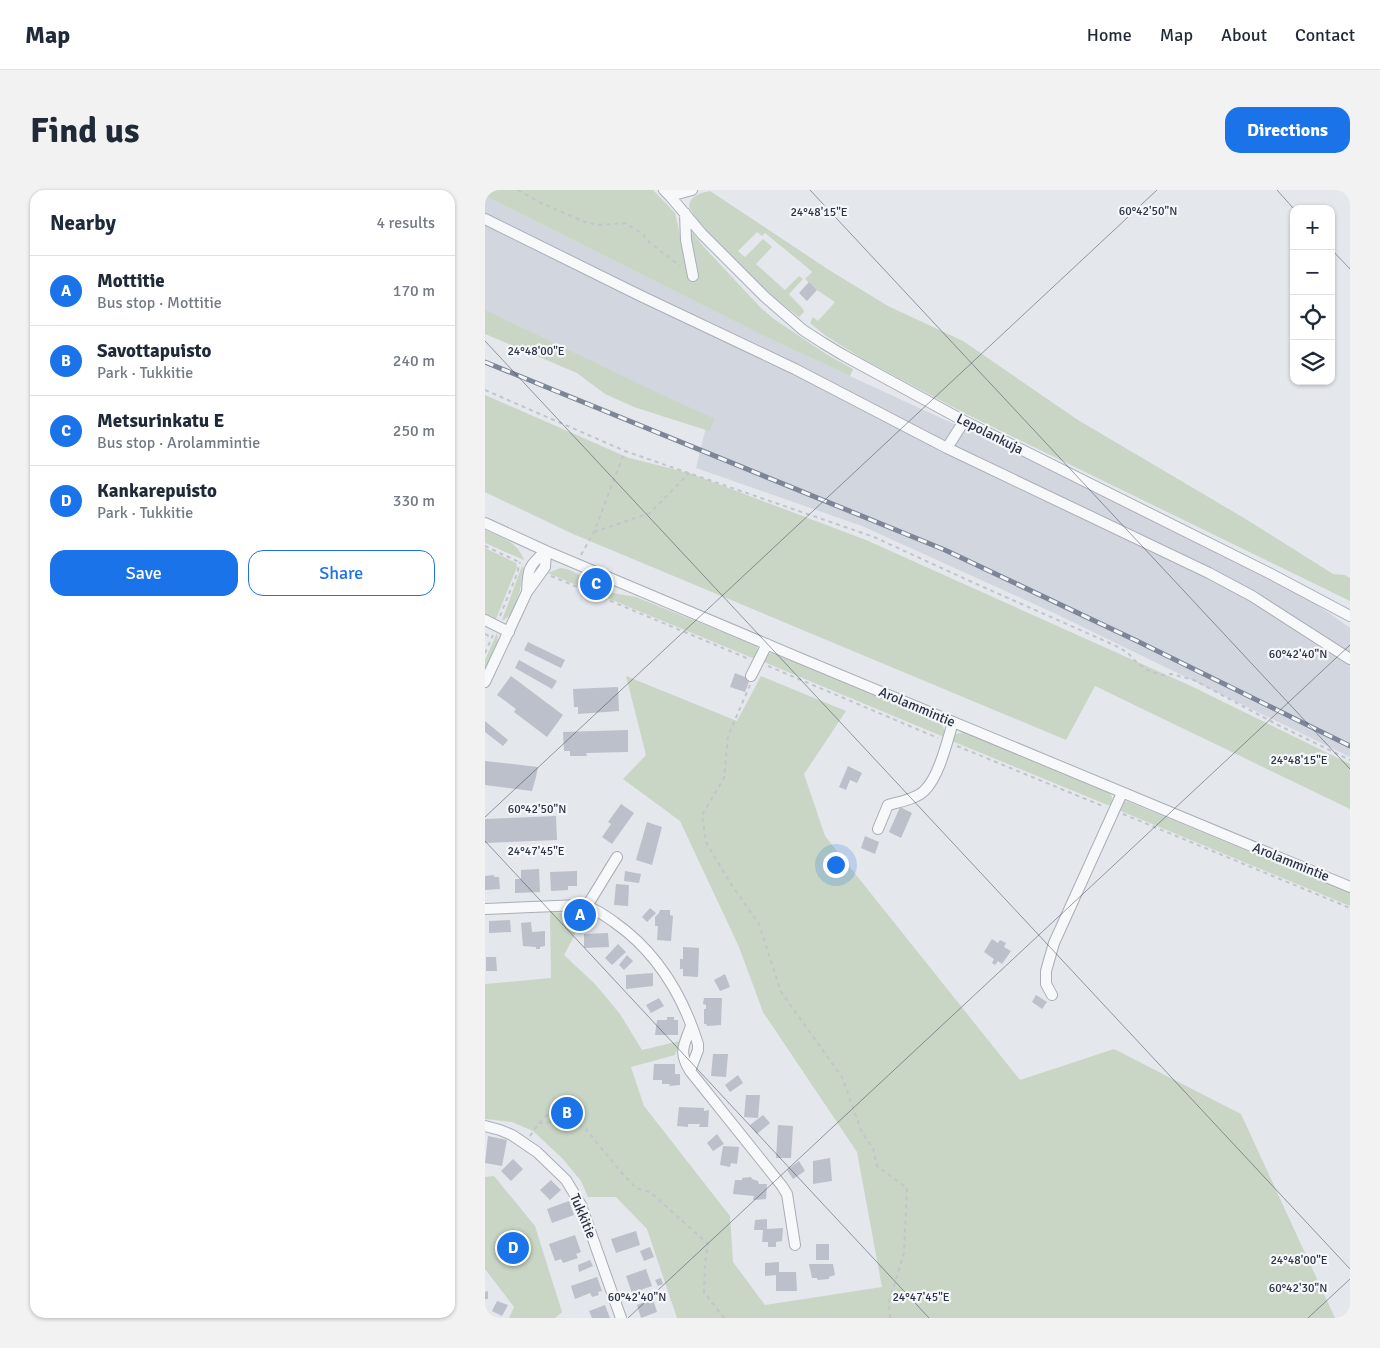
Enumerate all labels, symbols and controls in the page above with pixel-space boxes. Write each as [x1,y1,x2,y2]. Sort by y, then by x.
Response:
text: Map [25,20,70,50]
text: Home [1087,24,1132,46]
text: Map [1160,24,1193,46]
text: About [1221,24,1267,46]
text: Contact [1295,24,1355,46]
button: Directions [1225,107,1350,153]
text: Find us [30,109,140,152]
text: 60°42'50"N [1119,204,1177,219]
text: 24°48'15"E [790,205,848,220]
map controls [1290,205,1335,385]
button: + [1290,205,1335,250]
text: Nearby [50,210,116,236]
text: 4 results [376,213,435,233]
button: − [1290,250,1335,295]
text: Mottitie [97,269,165,293]
text: A [61,281,71,301]
text: 170 m [393,281,435,301]
text: Bus stop · Mottitie [97,293,222,313]
button: locate [1290,295,1335,340]
text: Savottapuisto [97,339,211,363]
button: layers [1290,340,1335,385]
text: 24°48'00"E [507,344,565,359]
text: B [61,351,71,371]
text: 240 m [393,351,435,371]
text: Park · Tukkitie [97,363,193,383]
text: Metsurinkatu E [97,409,224,433]
street label: Lepolankuja [954,410,1026,458]
text: C [61,421,71,441]
text: 250 m [393,421,435,441]
text: Bus stop · Arolammintie [97,433,260,453]
text: Kankarepuisto [97,479,217,503]
text: D [61,491,71,511]
text: 330 m [393,491,435,511]
text: Park · Tukkitie [97,503,193,523]
button: Save [50,550,238,596]
button: Share [248,550,435,596]
pin: C [580,565,612,603]
text: 60°42'40"N [1269,647,1327,662]
street label: Arolammintie [876,683,958,731]
text: 24°48'15"E [1270,753,1328,768]
text: 60°42'50"N [508,802,566,817]
street label: Arolammintie [1250,839,1332,885]
text: 24°47'45"E [507,844,565,859]
your location [823,852,849,878]
pin: A [564,896,596,934]
pin: B [551,1094,583,1132]
street label: Tukkitie [566,1191,600,1241]
pin: D [497,1229,529,1267]
text: 24°48'00"E [1270,1253,1328,1268]
text: 60°42'30"N [1269,1281,1327,1296]
text: 60°42'40"N [608,1290,666,1305]
text: 24°47'45"E [892,1290,950,1305]

